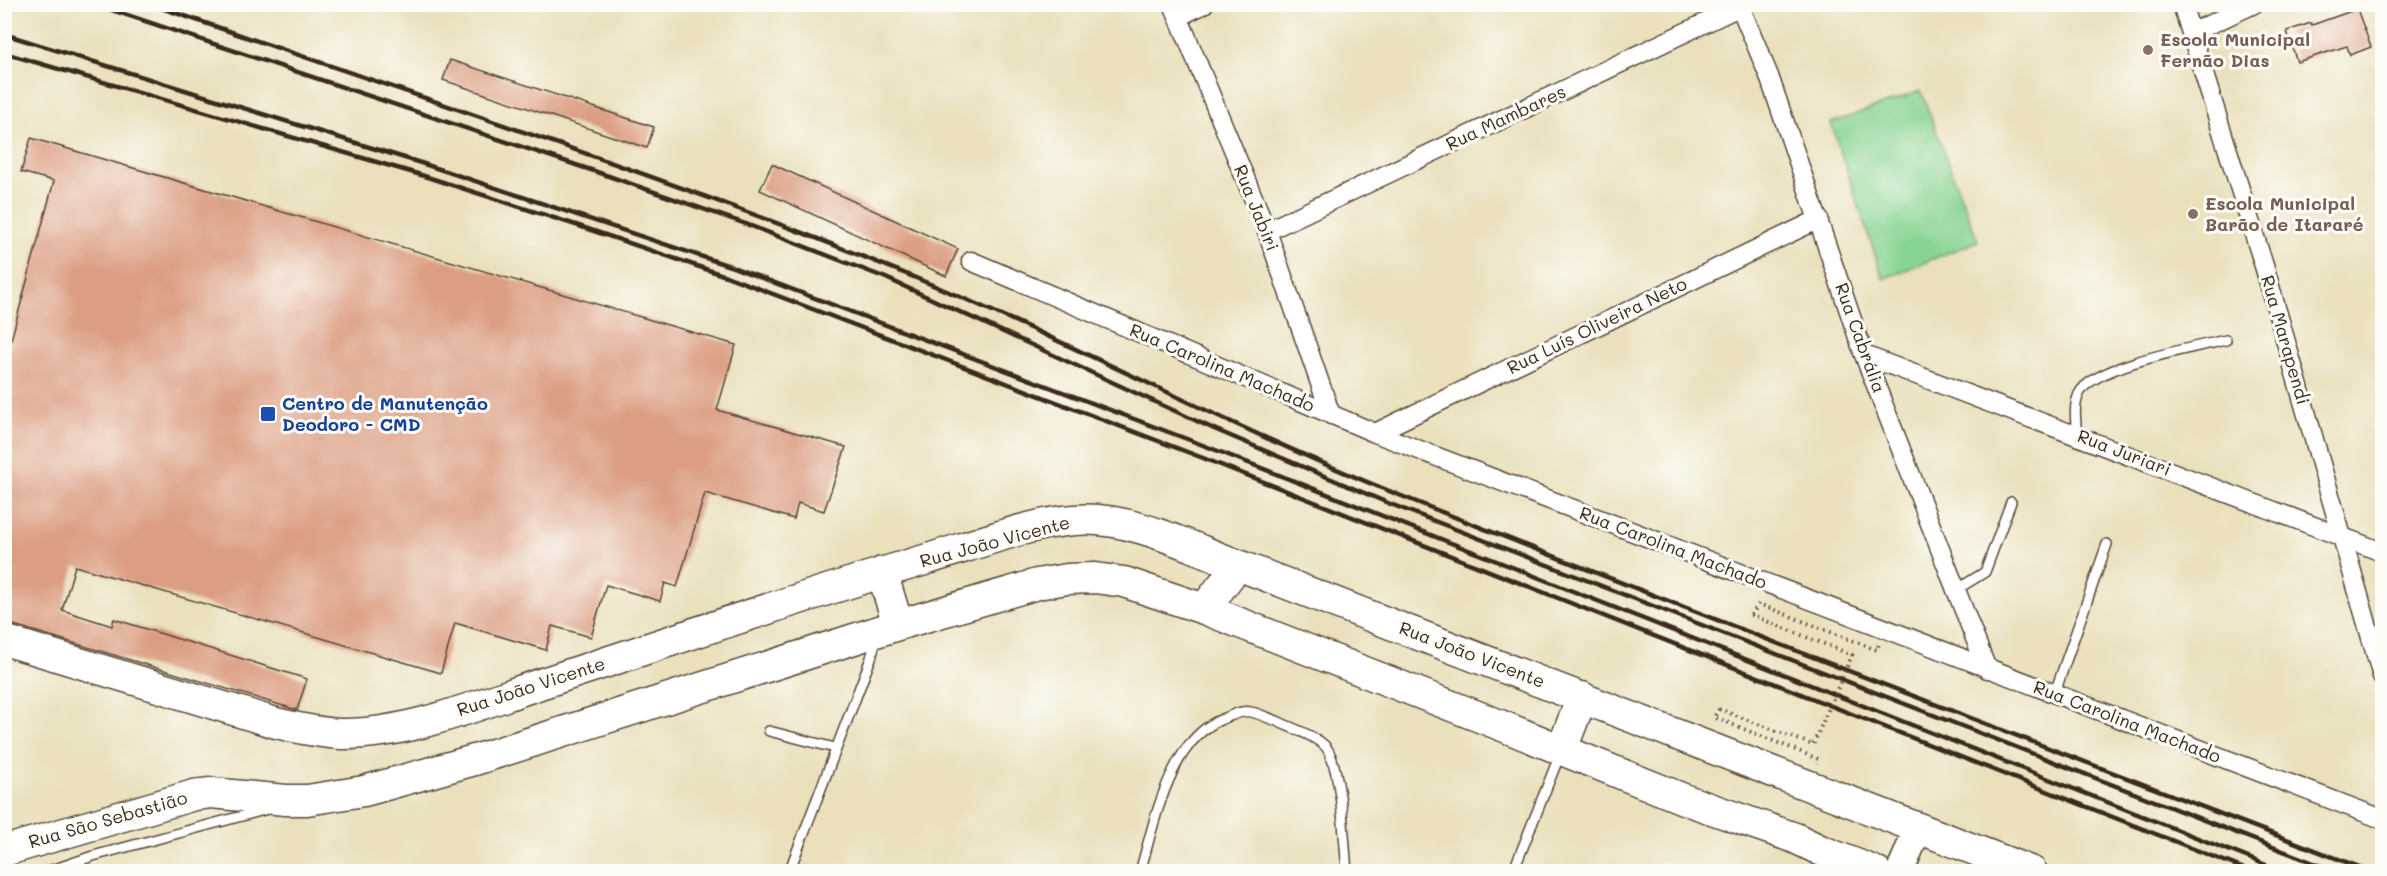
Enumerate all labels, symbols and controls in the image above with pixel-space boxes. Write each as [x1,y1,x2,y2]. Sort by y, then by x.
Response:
place label: Escola Municipal Fernão Dias [2160,27,2310,72]
marker: Escola Municipal Fernão Dias [2141,43,2155,57]
street label: Rua Mambares [1442,79,1570,155]
street label: Rua Jabiri [1229,161,1285,254]
place label: Escola Municipal Barão de Itararé [2205,191,2364,236]
marker: Escola Municipal Barão de Itararé [2186,207,2200,221]
street label: Rua Luís Oliveira Neto [1503,271,1691,379]
street label: Rua Marapendi [2256,272,2316,407]
street label: Rua Cabrália [1830,279,1892,396]
street label: Rua Carolina Machado [1126,317,1319,417]
place label: Centro de Manutenção Deodoro - CMD [282,391,488,436]
marker: Centro de Manutenção Deodoro - CMD [259,405,277,423]
street label: Rua Juriari [2074,423,2175,481]
street label: Rua Carolina Machado [1576,500,1771,594]
street label: Rua João Vicente [917,509,1072,573]
street label: Rua João Vicente [1396,615,1549,693]
street label: Rua João Vicente [454,651,608,721]
street label: Rua Carolina Machado [2030,674,2225,768]
street label: Rua São Sebastião [26,785,190,853]

